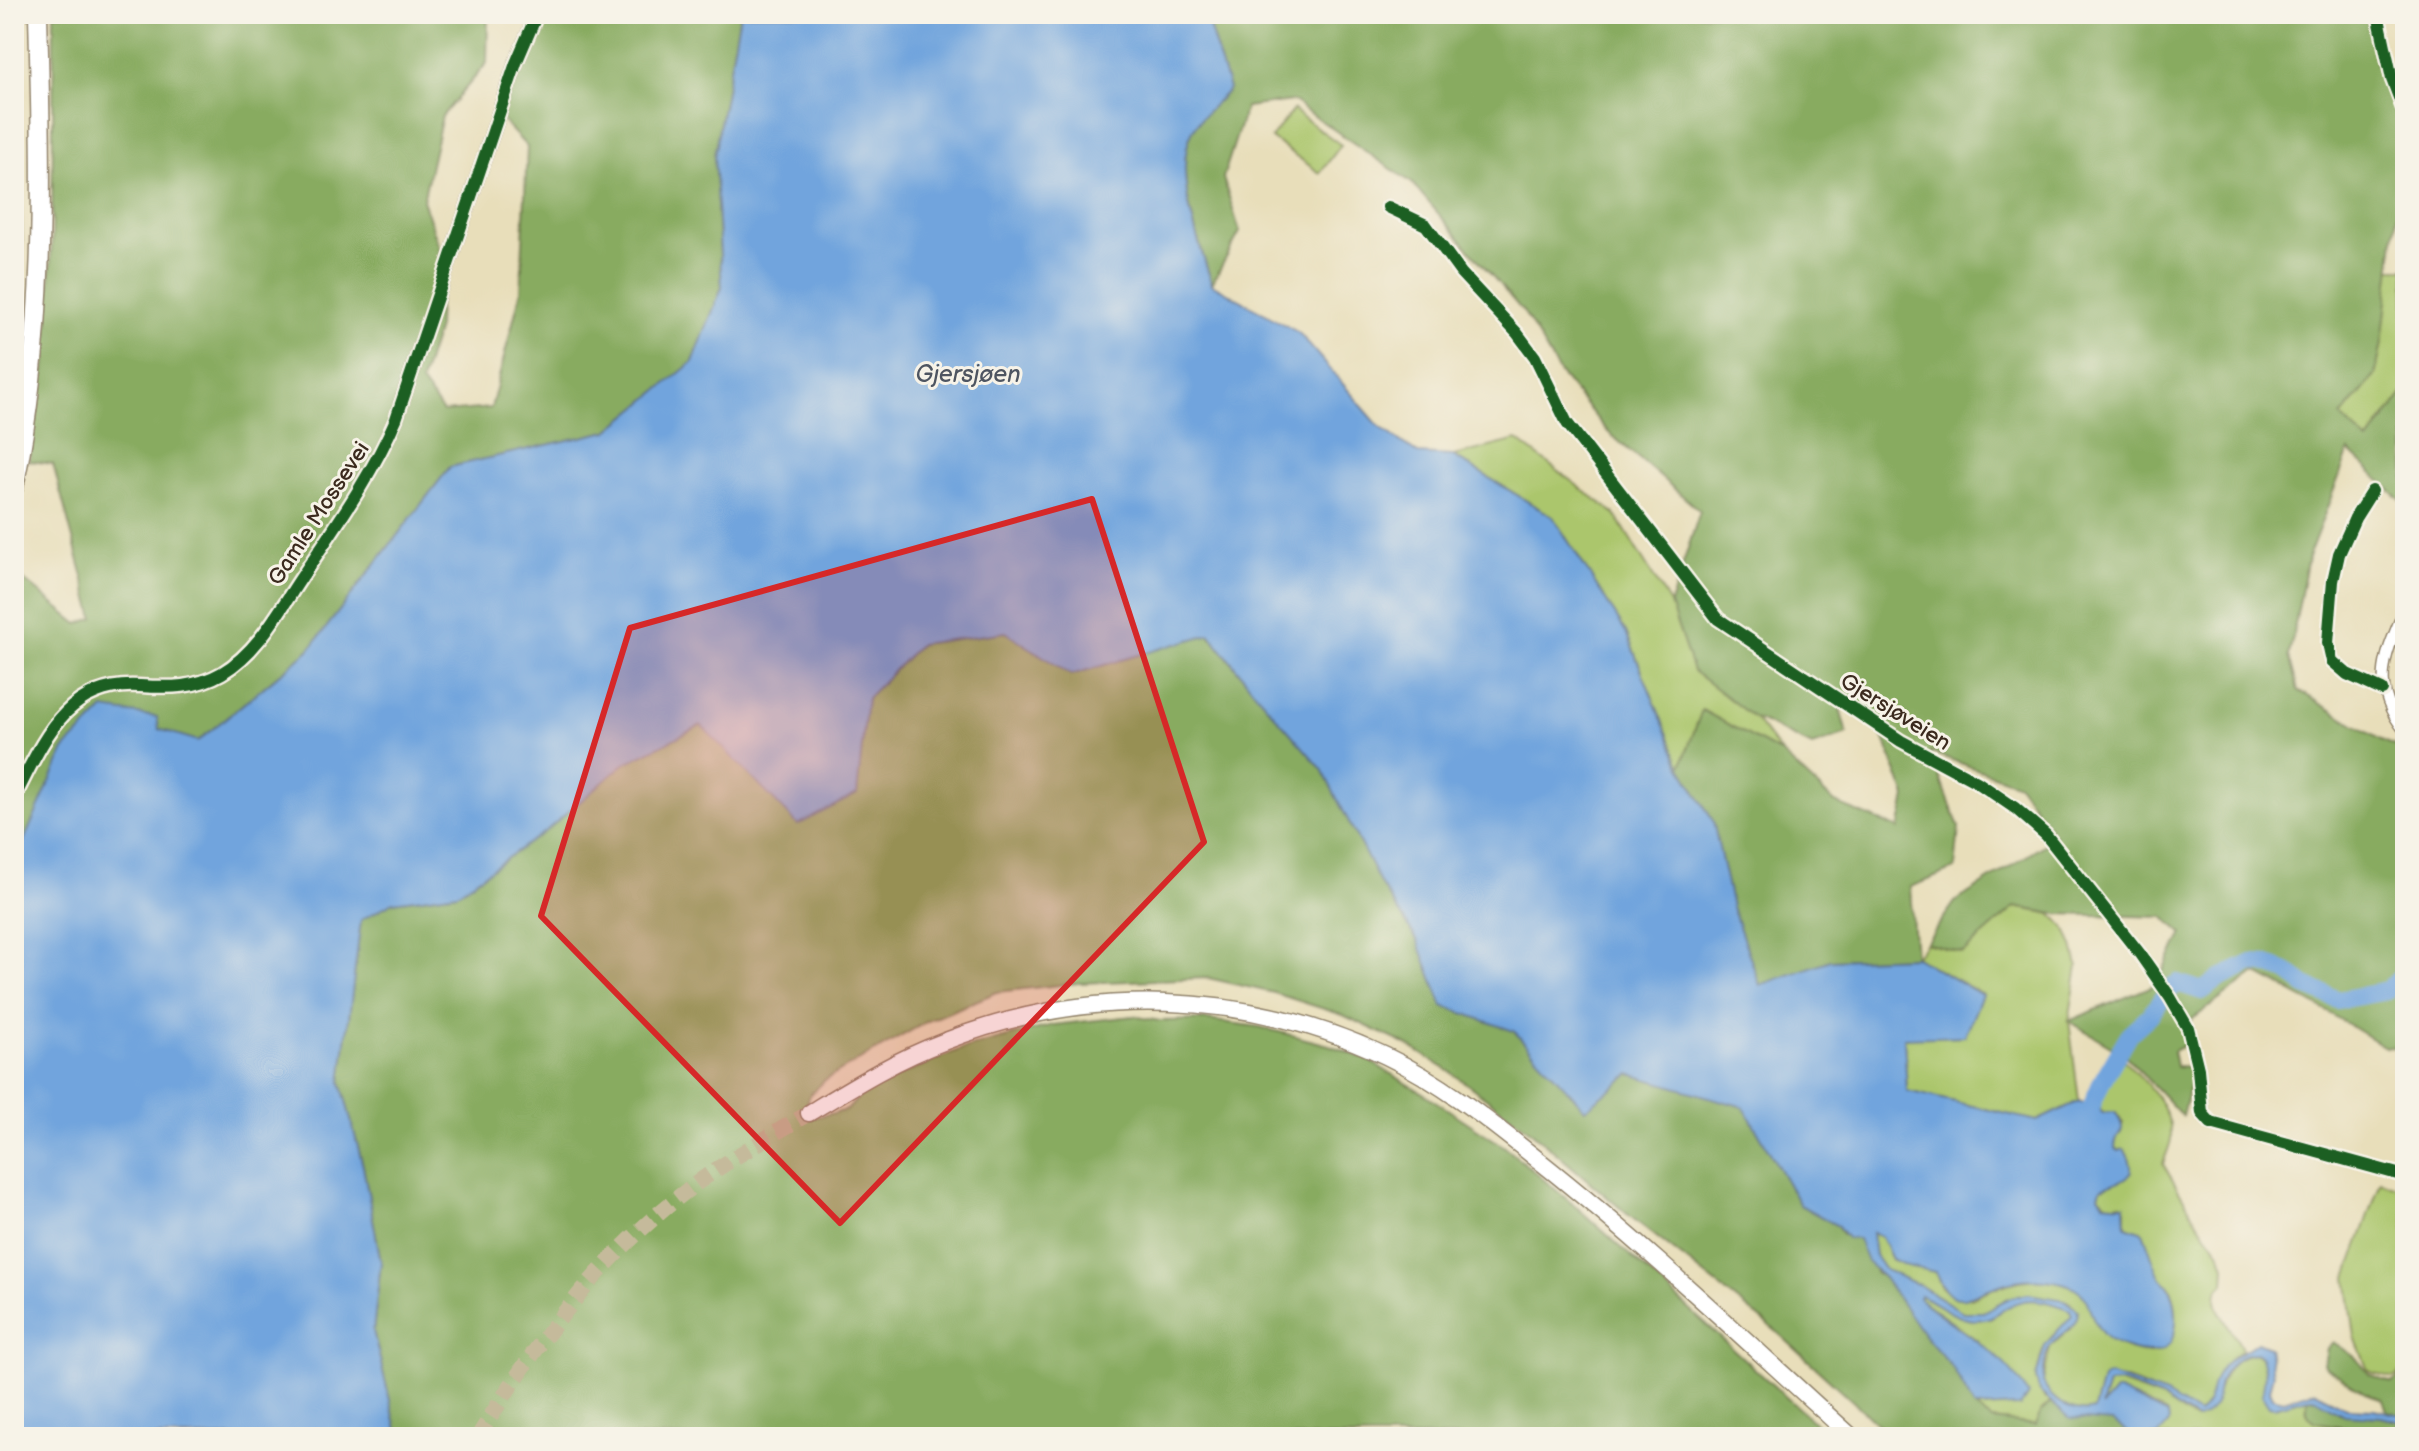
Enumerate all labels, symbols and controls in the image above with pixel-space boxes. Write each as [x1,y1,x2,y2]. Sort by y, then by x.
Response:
water label: Gjersjøen [915,360,1021,389]
street label: Gamle Mossevei [263,437,376,591]
street label: Gjersjøveien [1835,668,1955,757]

